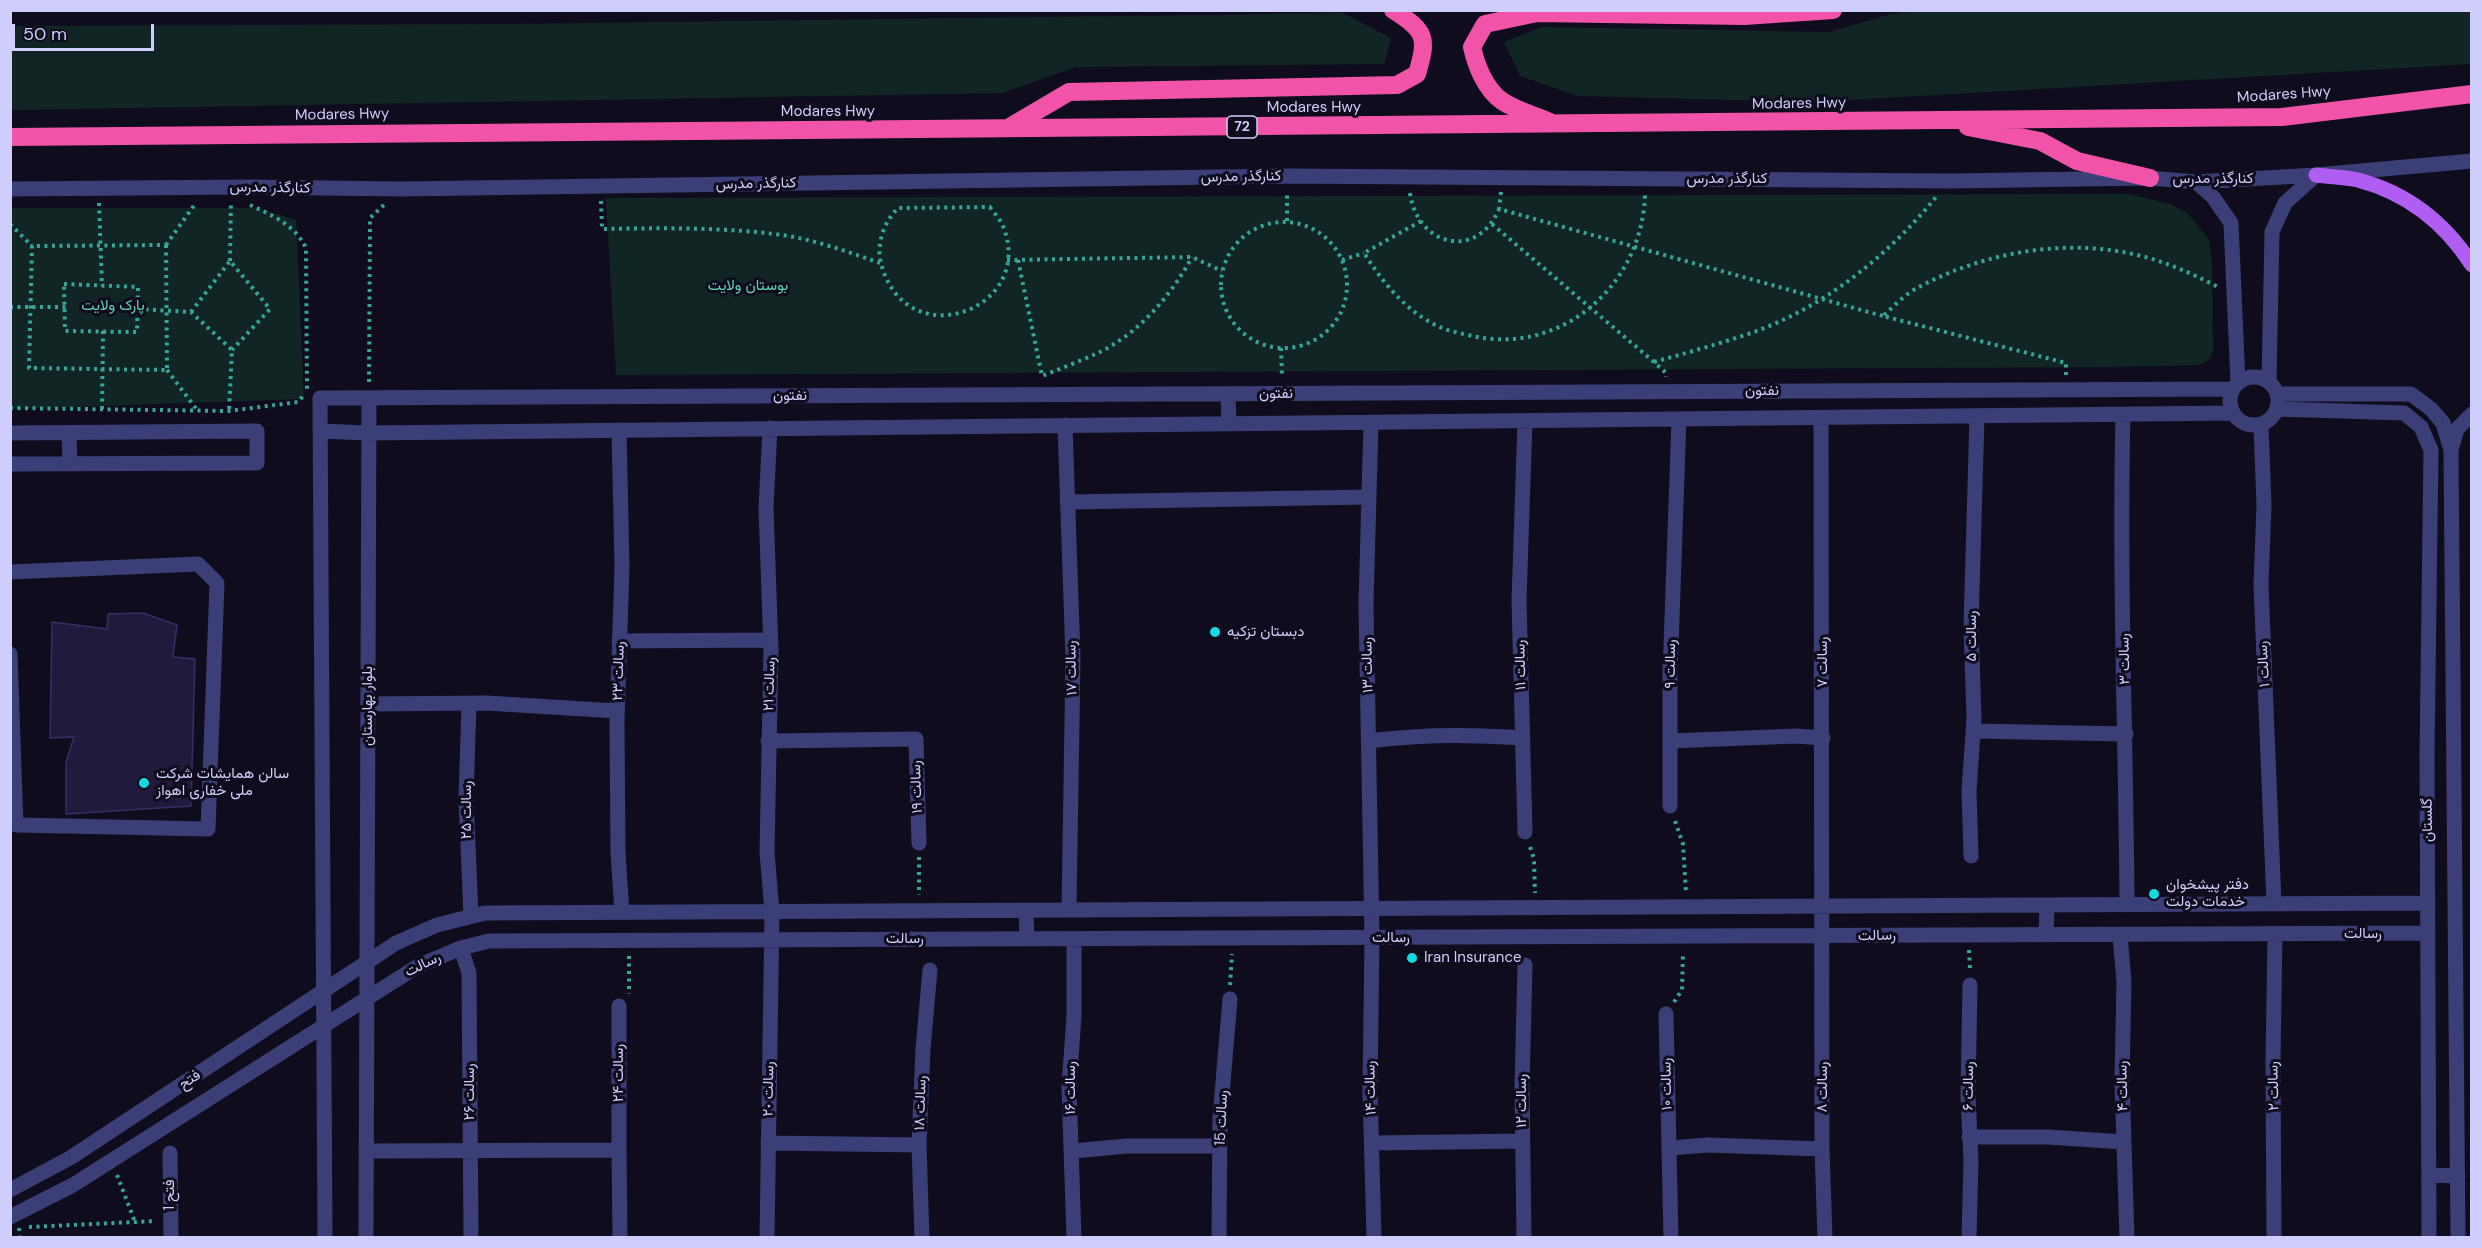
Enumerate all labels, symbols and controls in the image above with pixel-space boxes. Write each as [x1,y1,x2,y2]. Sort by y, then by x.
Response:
scale bar [15,12,158,50]
text: 50 m [23,22,67,46]
street label: Modares Hwy [2236,83,2332,107]
street label: Modares Hwy [1752,94,1846,114]
street label: Modares Hwy [1267,99,1361,117]
street label: Modares Hwy [781,103,875,121]
street label: Modares Hwy [295,105,389,125]
road number: 72 [1227,116,1257,138]
street label: کنارگذر مدرس [1200,167,1282,187]
street label: کنارگذر مدرس [1687,170,1767,188]
street label: کنارگذر مدرس [2173,170,2253,188]
street label: کنارگذر مدرس [715,174,797,194]
street label: کنارگذر مدرس [229,178,311,198]
park label: بوستان ولایت [708,277,788,295]
park label: پارک ولایت [81,297,145,315]
street label: نفتون [1745,382,1779,400]
street label: نفتون [1259,385,1293,403]
street label: نفتون [773,387,807,405]
street label: رسالت ۵ [1963,611,1981,661]
place label: دبستان تزکیه [1227,623,1304,641]
marker: دبستان تزکیه [1208,625,1222,639]
street label: رسالت ۳ [2116,633,2134,685]
street label: رسالت ۱۳ [1359,637,1377,693]
street label: رسالت ۷ [1814,637,1832,687]
street label: رسالت ۹ [1662,639,1680,689]
street label: رسالت ۱۷ [1063,640,1081,696]
street label: رسالت ۱۱ [1512,640,1530,690]
street label: رسالت ۱ [2254,640,2274,688]
street label: رسالت ۲۳ [609,641,629,701]
street label: رسالت ۲۱ [760,657,780,711]
street label: بلوار بهارستان [359,666,377,746]
street label: رسالت ۱۹ [907,760,927,814]
place label: سالن همایشات شرکت ملی خفاری اهواز [156,765,289,800]
marker: سالن همایشات شرکت ملی خفاری اهواز [137,776,151,790]
street label: رسالت ۲۵ [458,781,476,839]
street label: گلستان [2419,798,2437,842]
place label: دفتر پیشخوان خدمات دولت [2166,876,2249,911]
marker: دفتر پیشخوان خدمات دولت [2147,887,2161,901]
street label: رسالت [2344,925,2382,943]
street label: رسالت [1858,927,1896,945]
street label: رسالت [1372,929,1410,947]
street label: رسالت [886,930,924,948]
street label: رسالت [402,949,444,981]
place label: Iran Insurance [1424,949,1521,967]
marker: Iran Insurance [1405,951,1419,965]
street label: رسالت ۲۴ [610,1044,628,1102]
street label: رسالت ۱۰ [1658,1058,1676,1110]
street label: رسالت ۱۴ [1362,1060,1380,1116]
street label: رسالت ٢٠ [760,1061,778,1117]
street label: رسالت ۱۶ [1062,1061,1080,1115]
street label: رسالت ۶ [1960,1061,1978,1111]
street label: رسالت ۴ [2114,1061,2132,1111]
street label: رسالت ۲ [2265,1061,2283,1111]
street label: رسالت ۸ [1814,1062,1832,1112]
street label: رسالت ۲۶ [461,1063,479,1121]
street label: فتح [176,1066,204,1094]
street label: رسالت ۱۲ [1513,1074,1531,1128]
street label: رسالت ۱۸ [911,1075,931,1131]
street label: رسالت 15 [1212,1090,1232,1146]
street label: فتح 1 [161,1179,179,1211]

